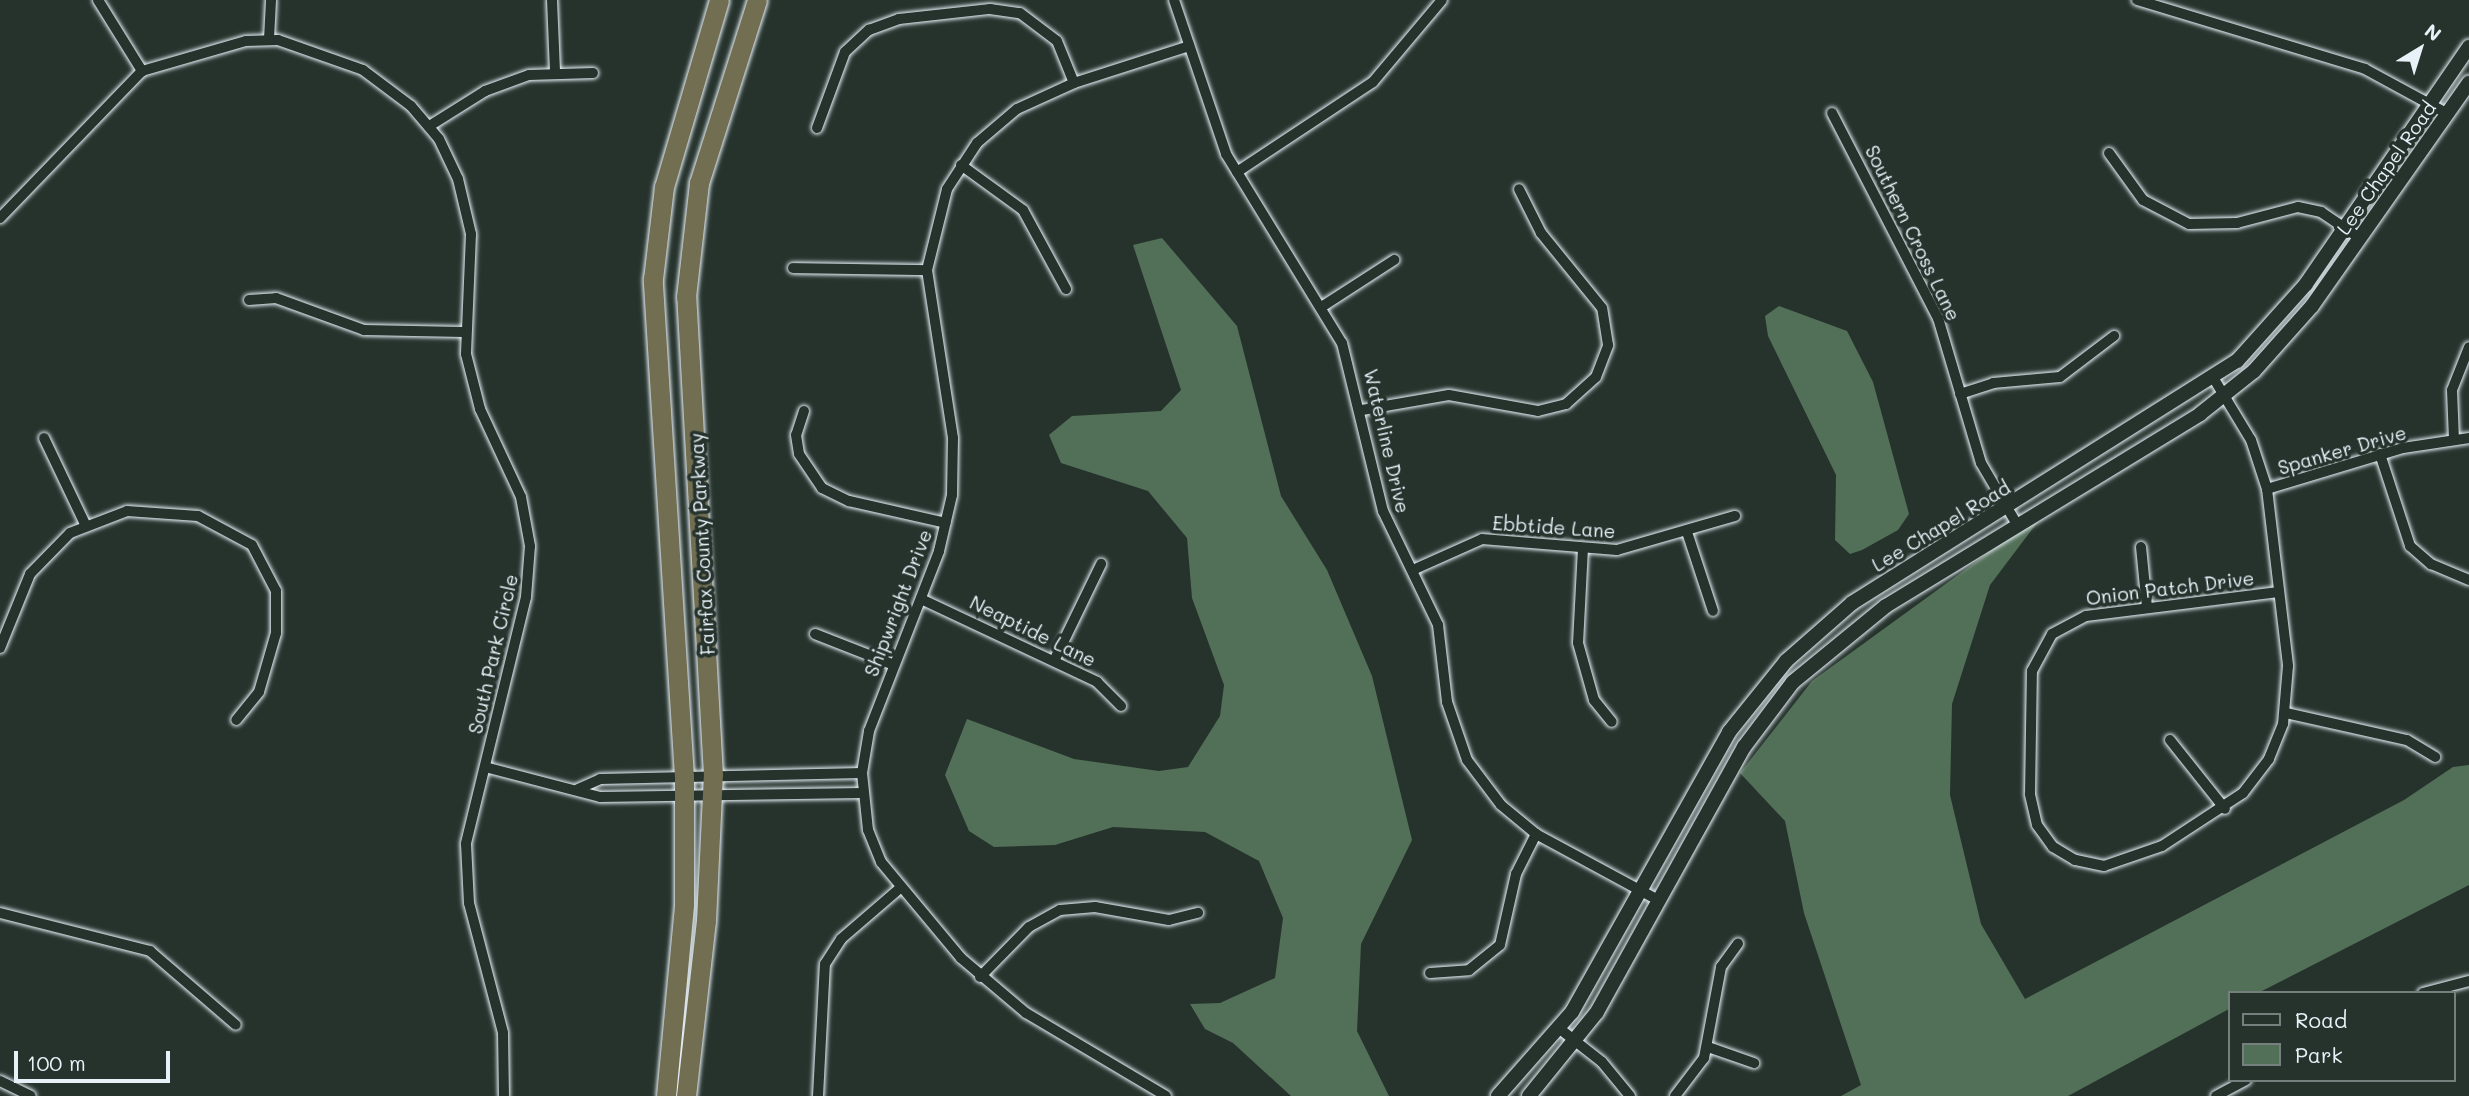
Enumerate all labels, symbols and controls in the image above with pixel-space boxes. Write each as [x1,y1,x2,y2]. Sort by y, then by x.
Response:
north arrow [2385,14,2455,84]
text: N [2420,18,2447,46]
street label: Lee Chapel Road [2332,97,2440,239]
street label: Southern Cross Lane [1861,142,1965,324]
street label: Waterline Drive [1359,367,1415,515]
street label: Spanker Drive [2275,421,2409,479]
street label: Fairfax County Parkway [685,432,719,656]
street label: Lee Chapel Road [1868,476,2014,576]
street label: Ebbtide Lane [1492,511,1616,543]
street label: Shipwright Drive [860,526,936,680]
street label: Onion Patch Drive [2085,566,2255,610]
street label: South Park Circle [464,572,522,736]
street label: Neaptide Lane [966,591,1100,671]
legend [2228,991,2455,1082]
text: Road [2295,1006,2347,1033]
scale bar [18,1036,173,1080]
text: Park [2295,1041,2343,1068]
text: 100 m [27,1049,86,1076]

